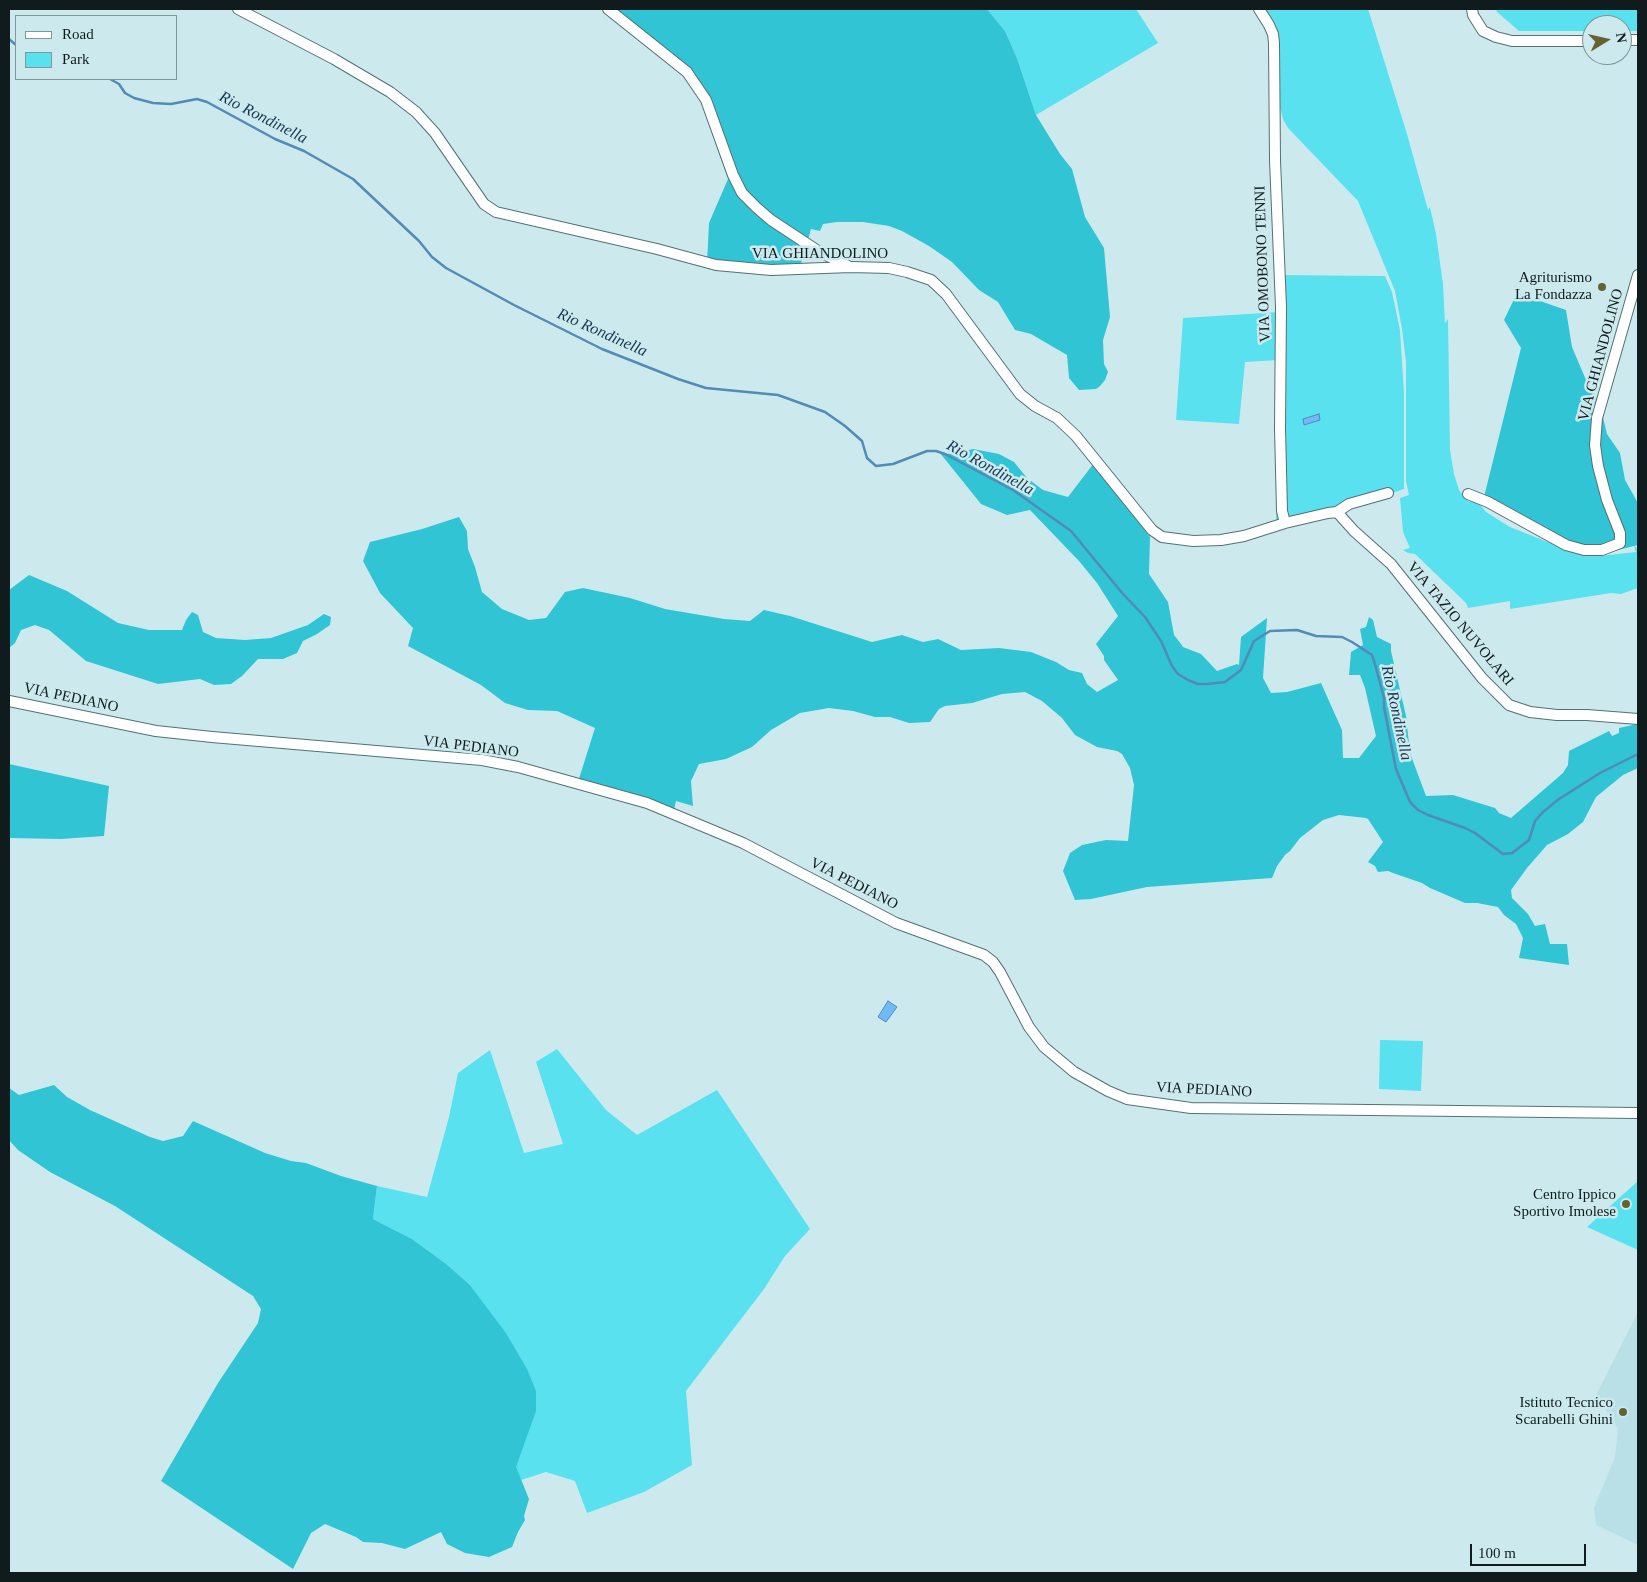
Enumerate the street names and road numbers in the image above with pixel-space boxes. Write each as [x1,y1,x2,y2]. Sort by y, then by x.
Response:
street label: VIA OMOBONO TENNI [1251,185,1275,343]
street label: VIA GHIANDOLINO [752,245,888,263]
street label: VIA GHIANDOLINO [1575,287,1627,423]
street label: VIA TAZIO NUVOLARI [1403,558,1517,690]
street label: VIA PEDIANO [22,679,120,717]
street label: VIA PEDIANO [422,732,520,762]
street label: VIA PEDIANO [807,854,901,914]
street label: VIA PEDIANO [1155,1078,1253,1102]

